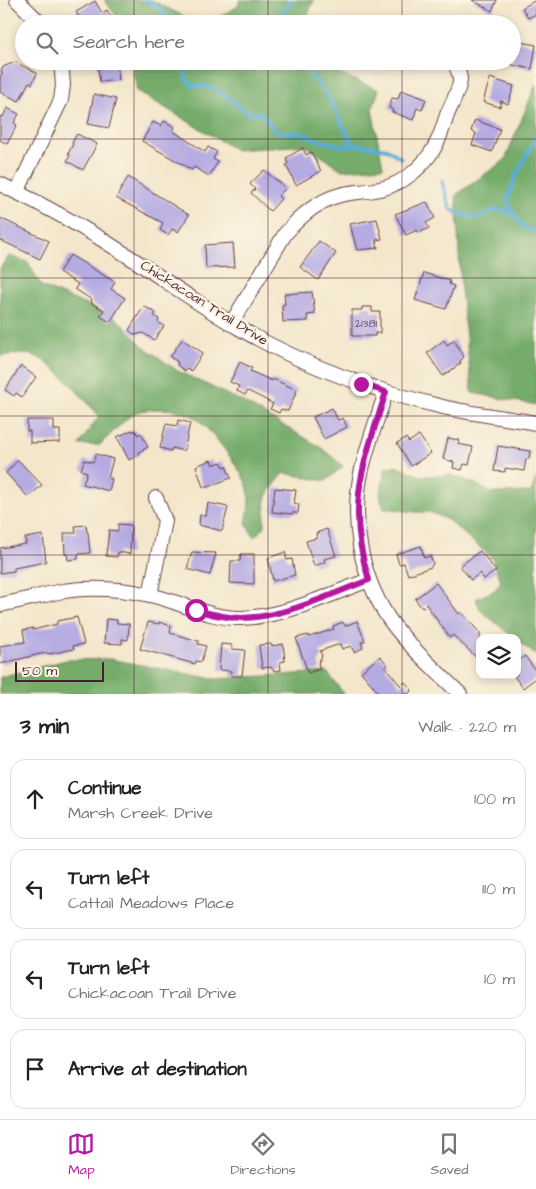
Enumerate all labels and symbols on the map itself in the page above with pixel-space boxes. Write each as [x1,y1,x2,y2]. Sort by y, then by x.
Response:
street label: Chickacoan Trail Drive [136,256,272,351]
house number: 21381 [355,316,378,331]
route end [350,373,373,396]
route start [185,599,208,622]
scale bar [15,659,104,682]

